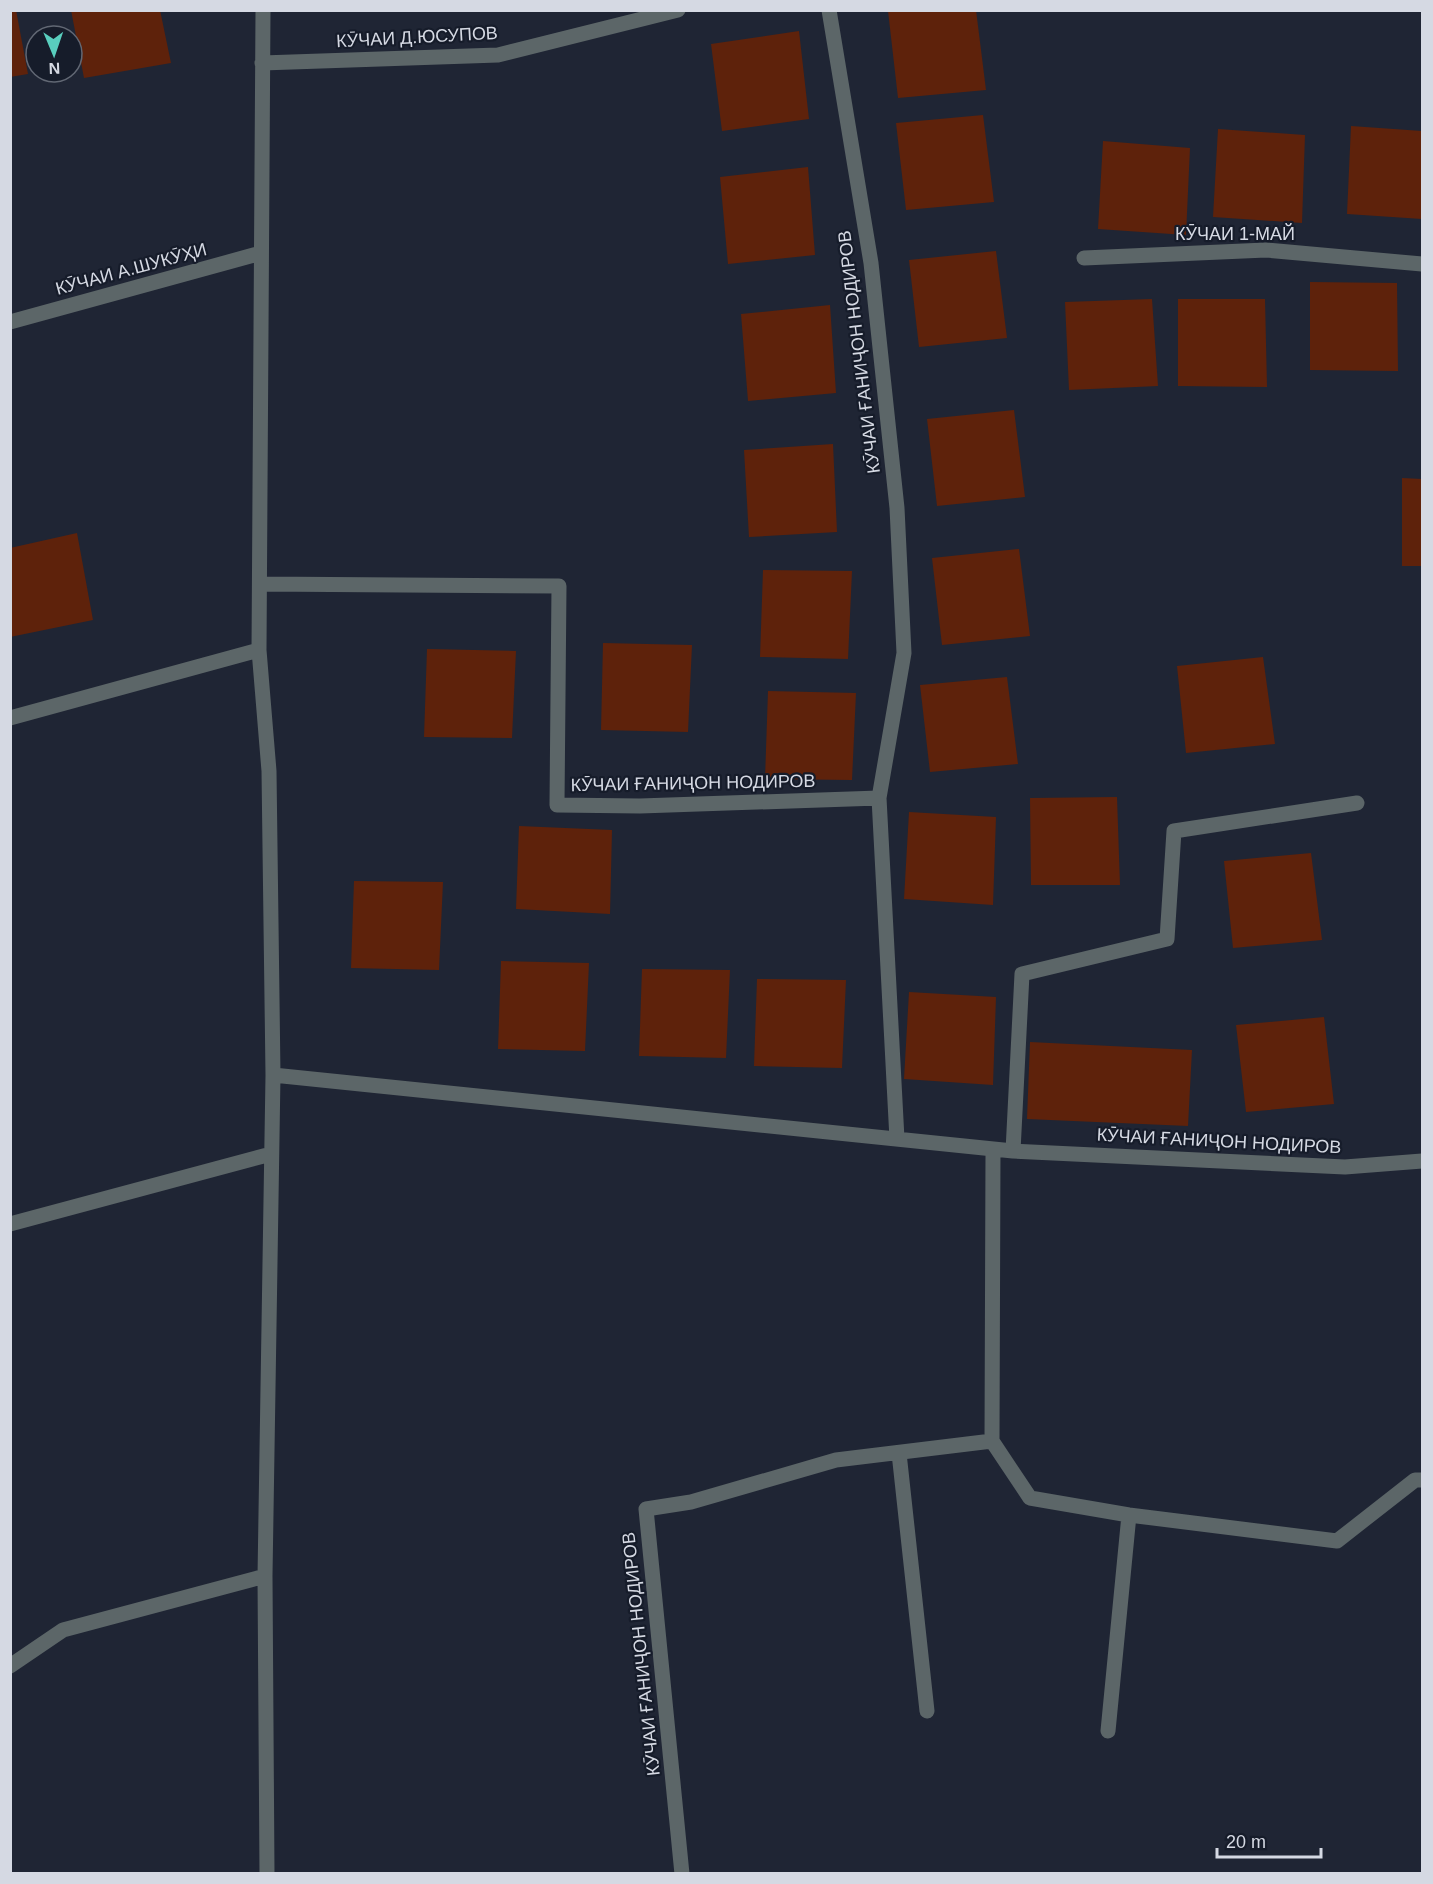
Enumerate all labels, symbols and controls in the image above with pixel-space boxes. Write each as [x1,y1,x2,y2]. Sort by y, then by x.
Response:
street label: КӮЧАИ Д.ЮСУПОВ [336,23,498,51]
north arrow [24,24,84,84]
text: N [48,60,61,77]
street label: КӮЧАИ 1-МАЙ [1175,223,1295,244]
street label: КӮЧАИ ҒАНИҶОН НОДИРОВ [834,229,884,475]
street label: КӮЧАИ А.ШУКӮҲИ [53,239,209,299]
street label: КӮЧАИ ҒАНИҶОН НОДИРОВ [570,771,816,795]
street label: КӮЧАИ ҒАНИҶОН НОДИРОВ [1096,1125,1342,1157]
street label: КӮЧАИ ҒАНИҶОН НОДИРОВ [618,1531,664,1777]
scale bar [1217,1821,1320,1859]
text: 20 m [1226,1832,1266,1852]

